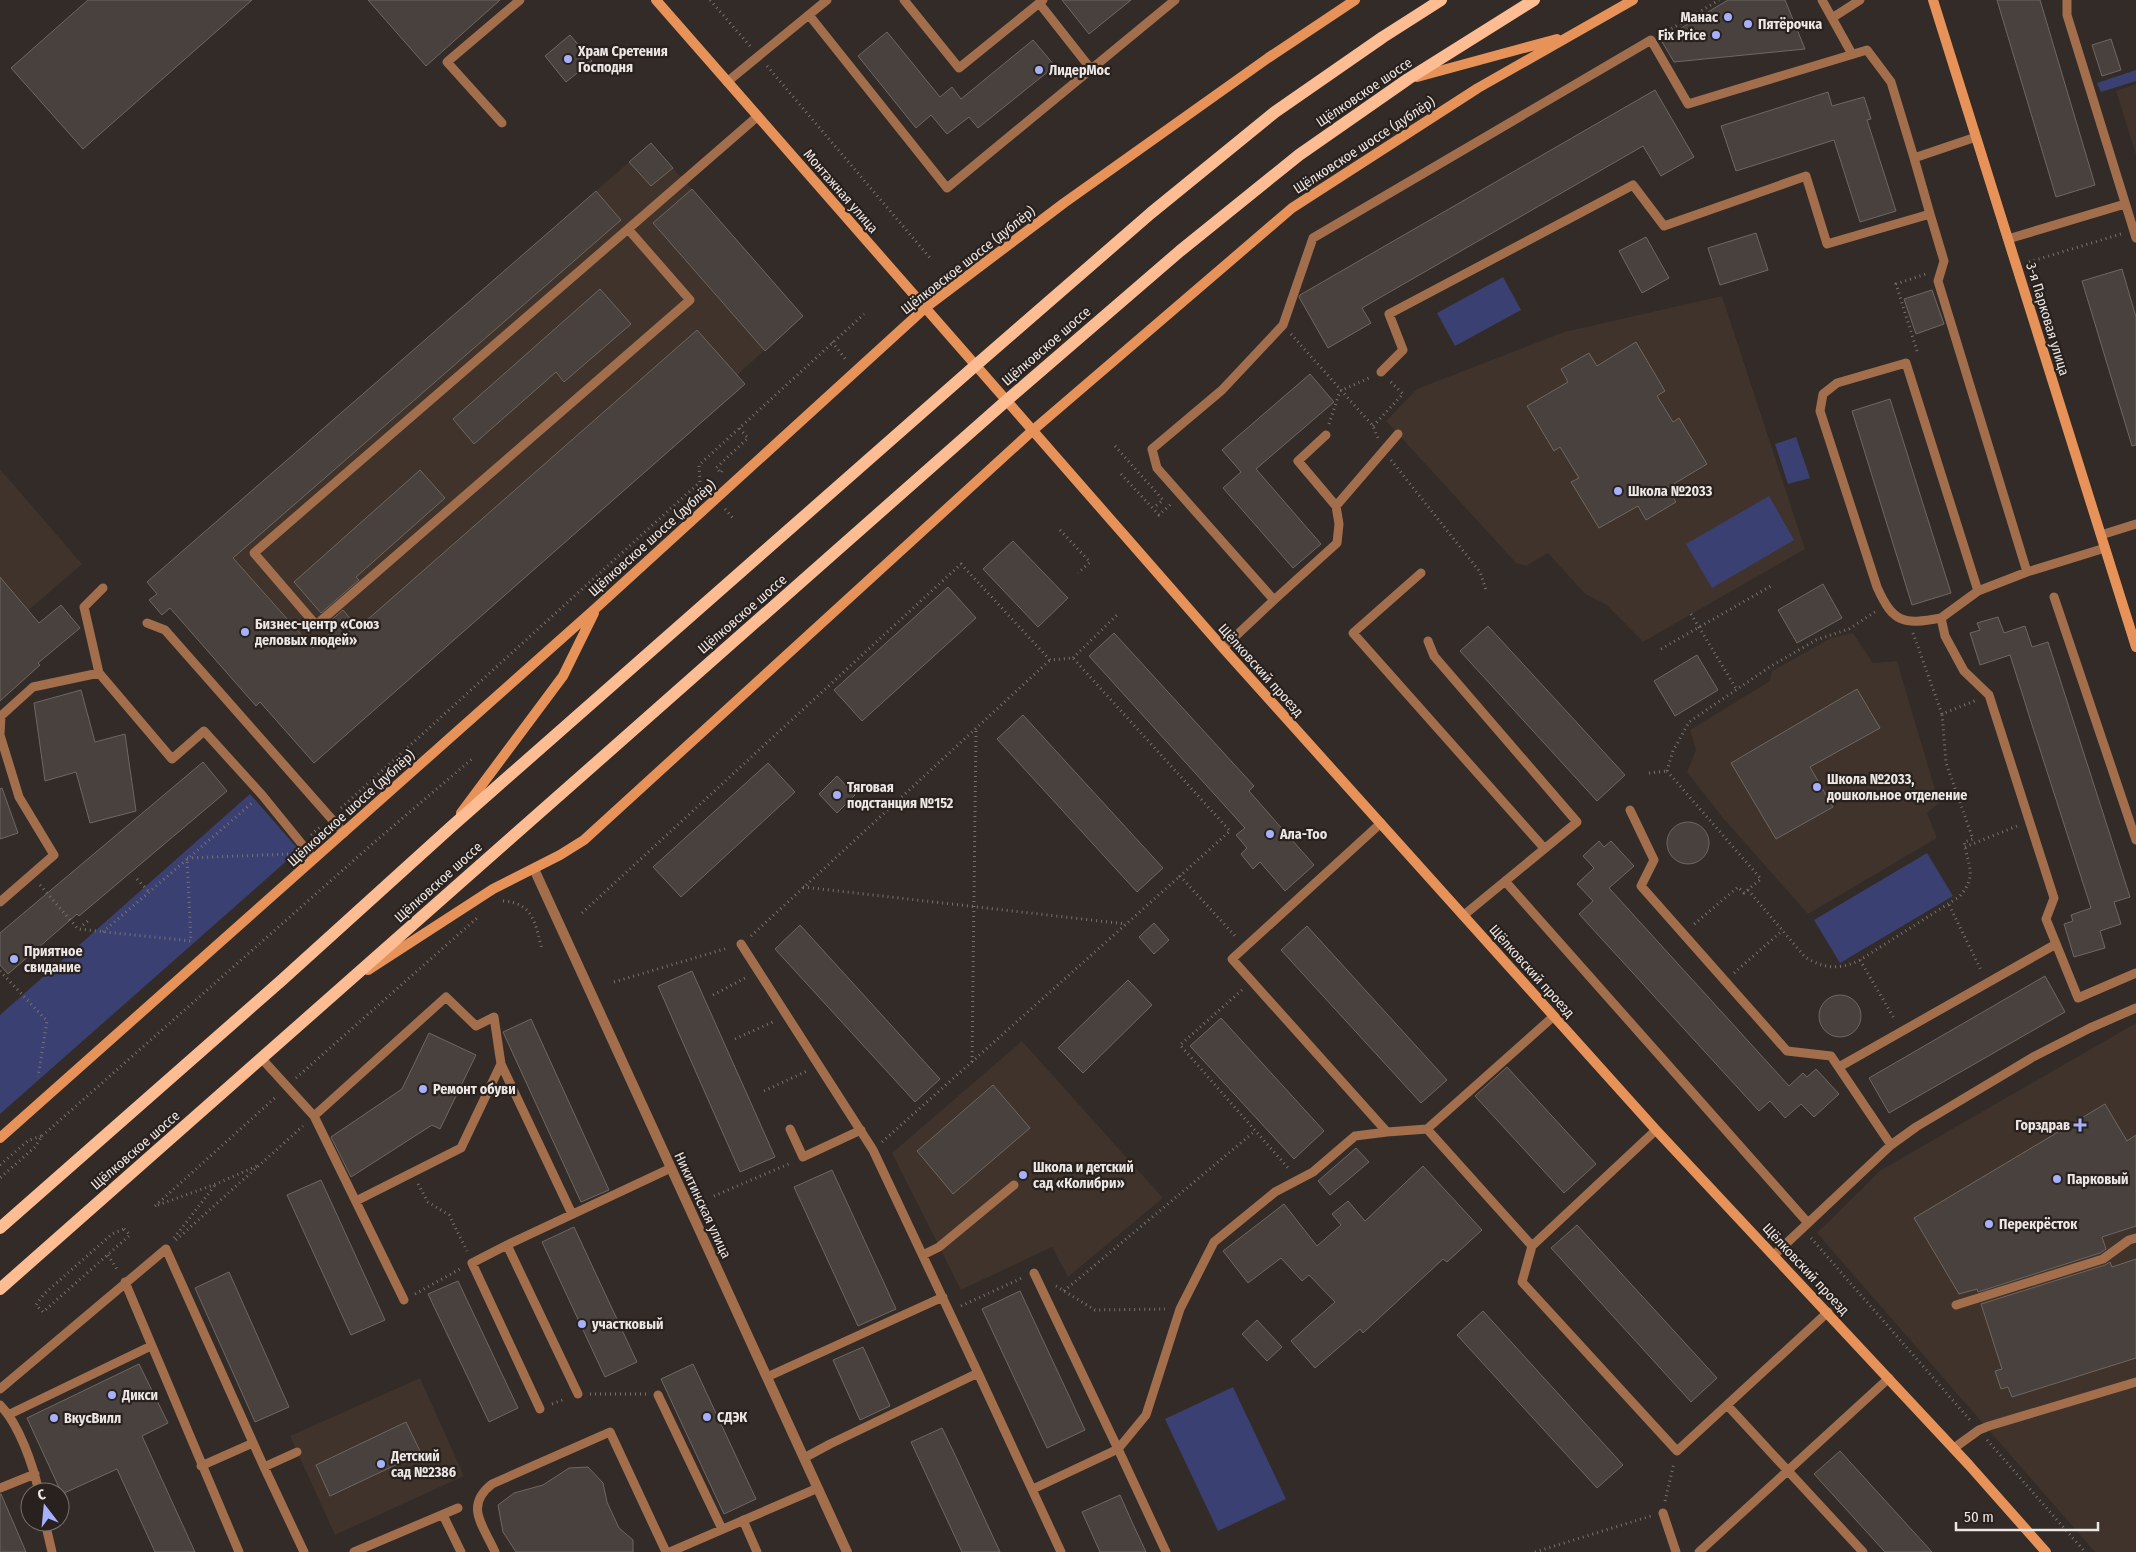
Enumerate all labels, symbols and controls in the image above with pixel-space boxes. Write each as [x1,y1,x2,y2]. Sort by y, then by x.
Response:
place label: Манас [1680,9,1719,26]
marker: Манас [1722,11,1734,23]
place label: Пятёрочка [1758,16,1822,33]
marker: Пятёрочка [1742,18,1754,30]
place label: Fix Price [1658,27,1706,44]
marker: Fix Price [1710,29,1722,41]
place label: Храм Сретения Господня [577,43,668,76]
marker: Храм Сретения Господня [562,53,574,65]
street label: Щёлковское шоссе [1313,54,1416,131]
place label: ЛидерМос [1049,62,1111,79]
marker: ЛидерМос [1033,64,1045,76]
street label: Щёлковское шоссе (дублёр) [1290,93,1438,198]
street label: Монтажная улица [800,146,882,237]
street label: Щёлковское шоссе (дублёр) [898,203,1039,318]
street label: 3-я Парковая улица [2022,261,2073,378]
street label: Щёлковское шоссе [998,303,1094,390]
street label: Щёлковское шоссе (дублёр) [585,477,720,600]
place label: Школа №2033 [1628,483,1713,500]
marker: Школа №2033 [1612,485,1624,497]
street label: Щёлковское шоссе [694,571,790,658]
place label: Бизнес-центр «Союз деловых людей» [254,616,379,649]
street label: Щёлковский проезд [1214,620,1307,720]
marker: Бизнес-центр «Союз деловых людей» [239,626,251,638]
street label: Щёлковское шоссе (дублёр) [284,747,419,870]
place label: Школа №2033, дошкольное отделение [1826,771,1967,804]
place label: Тяговая подстанция №152 [847,779,954,812]
marker: Школа №2033, дошкольное отделение [1811,781,1823,793]
marker: Тяговая подстанция №152 [831,789,843,801]
place label: Ала-Тоо [1279,826,1328,843]
marker: Ала-Тоо [1264,828,1276,840]
street label: Щёлковское шоссе [391,838,486,926]
street label: Щёлковский проезд [1485,921,1578,1021]
place label: Приятное свидание [24,943,83,976]
marker: Приятное свидание [8,953,20,965]
place label: Ремонт обуви [433,1081,516,1098]
marker: Ремонт обуви [417,1083,429,1095]
street label: Щёлковское шоссе [87,1107,183,1194]
place label: Горздрав [2015,1117,2070,1134]
marker: Горздрав [2074,1119,2086,1131]
street label: Никитинская улица [670,1149,735,1261]
place label: Школа и детский сад «Колибри» [1033,1159,1134,1192]
marker: Школа и детский сад «Колибри» [1017,1169,1029,1181]
place label: Парковый [2067,1171,2129,1188]
marker: Парковый [2051,1173,2063,1185]
place label: Перекрёсток [1999,1216,2078,1233]
marker: Перекрёсток [1983,1218,1995,1230]
street label: Щёлковский проезд [1759,1220,1853,1319]
place label: участковый [591,1316,663,1333]
marker: участковый [576,1318,588,1330]
place label: Дикси [121,1387,158,1404]
marker: Дикси [106,1389,118,1401]
place label: СДЭК [717,1409,748,1426]
place label: ВкусВилл [64,1410,121,1427]
marker: СДЭК [701,1411,713,1423]
marker: ВкусВилл [48,1412,60,1424]
place label: Детский сад №2386 [390,1448,456,1481]
marker: Детский сад №2386 [375,1458,387,1470]
north arrow [20,1482,70,1532]
text: С [36,1486,48,1504]
scale bar [1956,1500,2098,1532]
text: 50 m [1964,1508,1994,1526]

